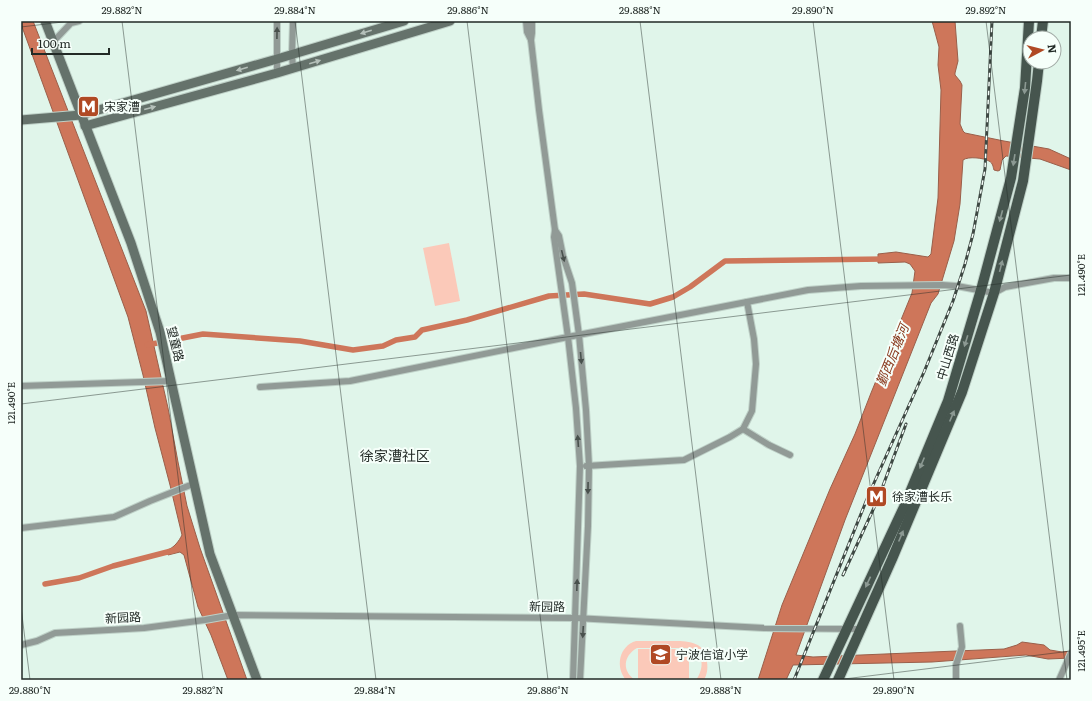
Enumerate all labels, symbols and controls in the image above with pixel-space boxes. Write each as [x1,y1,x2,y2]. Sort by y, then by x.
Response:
text: 29.882°N [101,2,143,17]
text: 29.884°N [274,2,316,17]
text: 29.886°N [447,2,489,17]
text: 29.888°N [619,2,661,17]
text: 29.890°N [792,2,834,17]
text: 29.892°N [966,2,1006,17]
one-way arrow [274,26,280,39]
one-way arrow [360,29,372,35]
scale bar [32,30,109,56]
north arrow [1022,30,1062,70]
text: 100 m [38,34,71,52]
text: N [1044,43,1061,54]
one-way arrow [310,59,322,65]
one-way arrow [236,66,248,72]
one-way arrow [1022,82,1028,94]
metro station icon: 宋家漕 [75,94,101,120]
place label: 宋家漕 [104,97,140,115]
one-way arrow [144,105,156,111]
one-way arrow [1011,153,1017,166]
one-way arrow [998,210,1004,222]
one-way arrow [561,250,567,262]
text: 121.490°E [1073,254,1088,296]
one-way arrow [998,260,1004,272]
water label: 鄞西后塘河 [871,318,914,389]
street label: 望童路 [163,324,189,363]
street label: 中山西路 [931,331,963,382]
one-way arrow [963,335,969,347]
one-way arrow [578,352,584,364]
text: 121.490°E [3,382,18,424]
one-way arrow [949,409,955,421]
one-way arrow [575,435,582,447]
district label: 徐家漕社区 [360,445,430,465]
one-way arrow [919,458,925,469]
one-way arrow [585,482,592,494]
metro station icon: 徐家漕长乐 [863,484,889,510]
place label: 徐家漕长乐 [892,487,952,505]
one-way arrow [899,529,905,541]
one-way arrow [865,576,871,587]
one-way arrow [573,579,580,591]
street label: 新园路 [529,597,565,615]
street label: 新园路 [104,607,141,627]
one-way arrow [580,626,586,639]
text: 121.495°E [1073,630,1088,672]
school or university icon: 宁波信谊小学 [647,642,673,668]
place label: 宁波信谊小学 [676,645,748,663]
text: 29.880°N [9,682,51,697]
text: 29.882°N [182,682,224,697]
text: 29.884°N [354,682,396,697]
text: 29.886°N [527,682,569,697]
text: 29.888°N [700,682,742,697]
text: 29.890°N [873,682,915,697]

